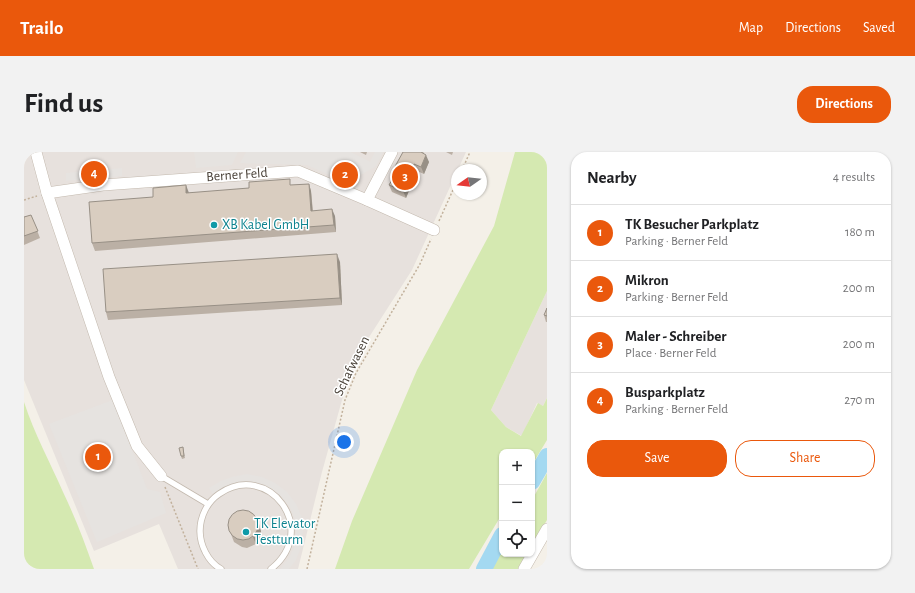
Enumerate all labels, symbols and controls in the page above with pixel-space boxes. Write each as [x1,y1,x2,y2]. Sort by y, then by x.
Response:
text: Trailo [20,19,63,38]
text: Map [739,21,763,35]
text: Directions [785,21,841,35]
text: Saved [863,21,895,35]
button: Directions [797,86,891,123]
text: Find us [24,90,103,118]
pin: 4 [81,159,107,189]
pin: 2 [332,160,358,190]
pin: 3 [392,162,418,192]
north arrow [451,164,487,200]
street label: Berner Feld [206,166,268,184]
text: Nearby [587,169,637,186]
text: 4 results [833,171,875,184]
text: TK Besucher Parkplatz [625,217,759,232]
place label: XB Kabel GmbH [222,218,309,232]
marker: XB Kabel GmbH [209,220,219,230]
text: 1 [598,226,602,239]
text: 180 m [845,226,875,239]
text: Parking · Berner Feld [625,235,728,248]
text: Mikron [625,273,669,288]
text: 2 [597,282,603,295]
text: 200 m [843,282,875,295]
text: Parking · Berner Feld [625,291,728,304]
text: Maler - Schreiber [625,329,727,344]
street label: Schafwasen [332,334,372,398]
text: 3 [597,338,603,351]
text: 200 m [843,338,875,351]
text: Place · Berner Feld [625,347,716,360]
text: Busparkplatz [625,385,705,400]
text: 4 [597,394,603,407]
text: 270 m [844,394,875,407]
text: Parking · Berner Feld [625,403,728,416]
your location [334,432,354,452]
button: Save [587,440,727,477]
button: Share [735,440,875,477]
pin: 1 [85,442,111,472]
map controls [499,449,535,557]
button: + [499,449,535,485]
button: − [499,485,535,521]
place label: TK Elevator Testturm [254,517,316,547]
button: locate [499,521,535,557]
marker: TK Elevator Testturm [241,527,251,537]

